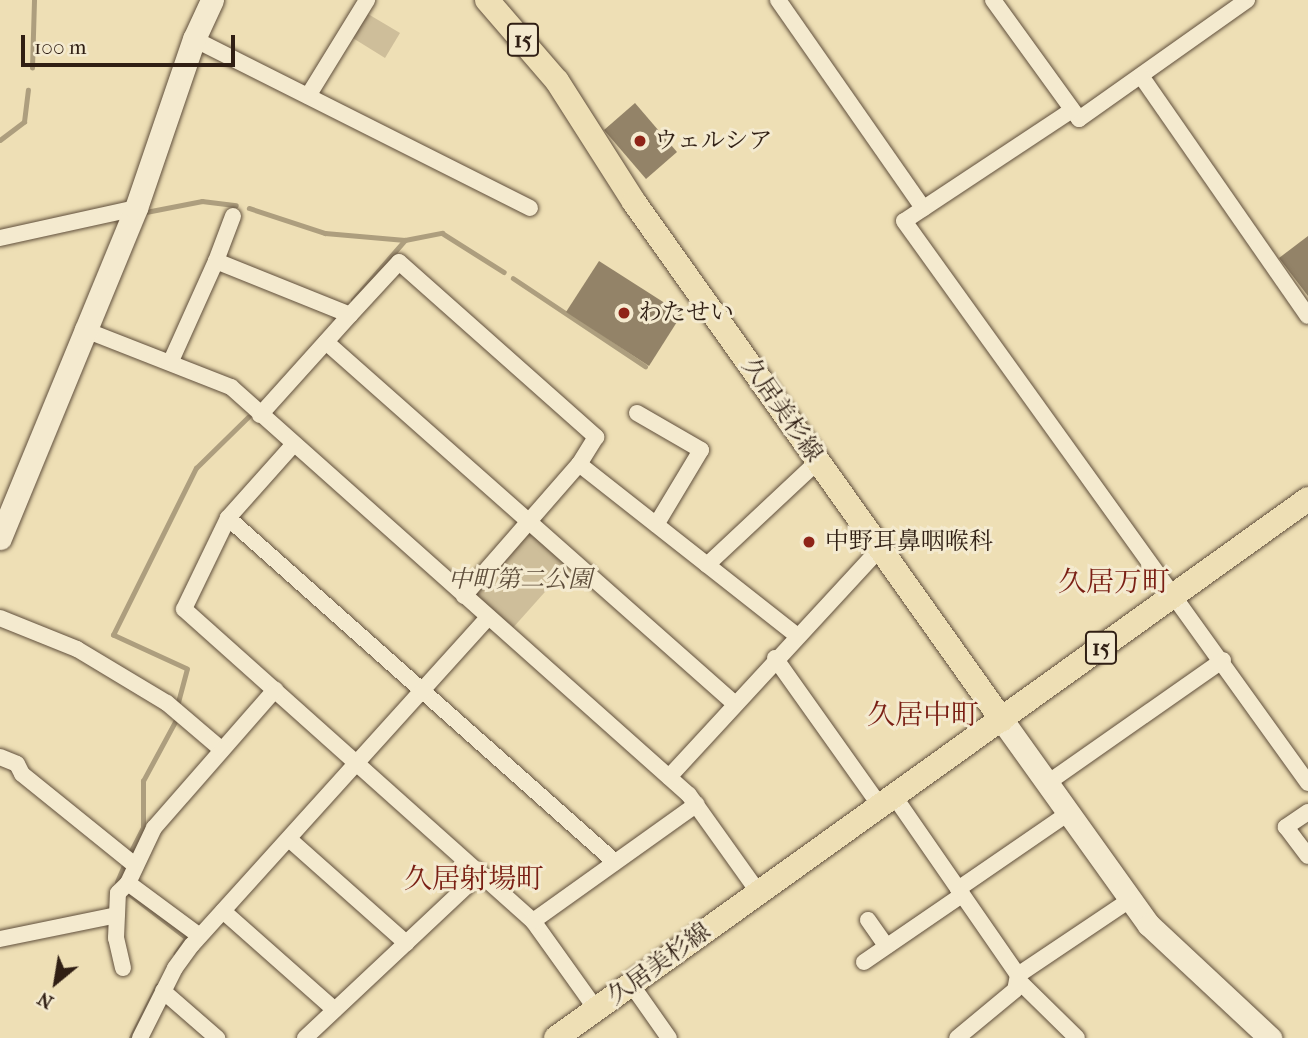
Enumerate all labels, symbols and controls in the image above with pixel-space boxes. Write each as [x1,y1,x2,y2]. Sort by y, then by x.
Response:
road number: 15 [505,20,540,60]
scale bar [24,21,238,65]
text: 100 m [34,35,87,59]
place label: ウェルシア [654,127,774,155]
marker: ウェルシア [632,133,648,149]
place label: わたせい [638,299,734,327]
marker: わたせい [616,305,632,321]
street label: 久居美杉線 [736,353,828,467]
place label: 中野耳鼻咽喉科 [825,528,993,556]
marker: 中野耳鼻咽喉科 [799,532,819,552]
district label: 久居万町 [1058,565,1170,599]
park label: 中町第二公園 [448,566,592,594]
road number: 15 [1084,628,1118,668]
district label: 久居中町 [867,698,979,732]
district label: 久居射場町 [404,862,544,896]
street label: 久居美杉線 [602,917,716,1011]
north arrow [21,947,91,1017]
text: N [34,987,57,1013]

